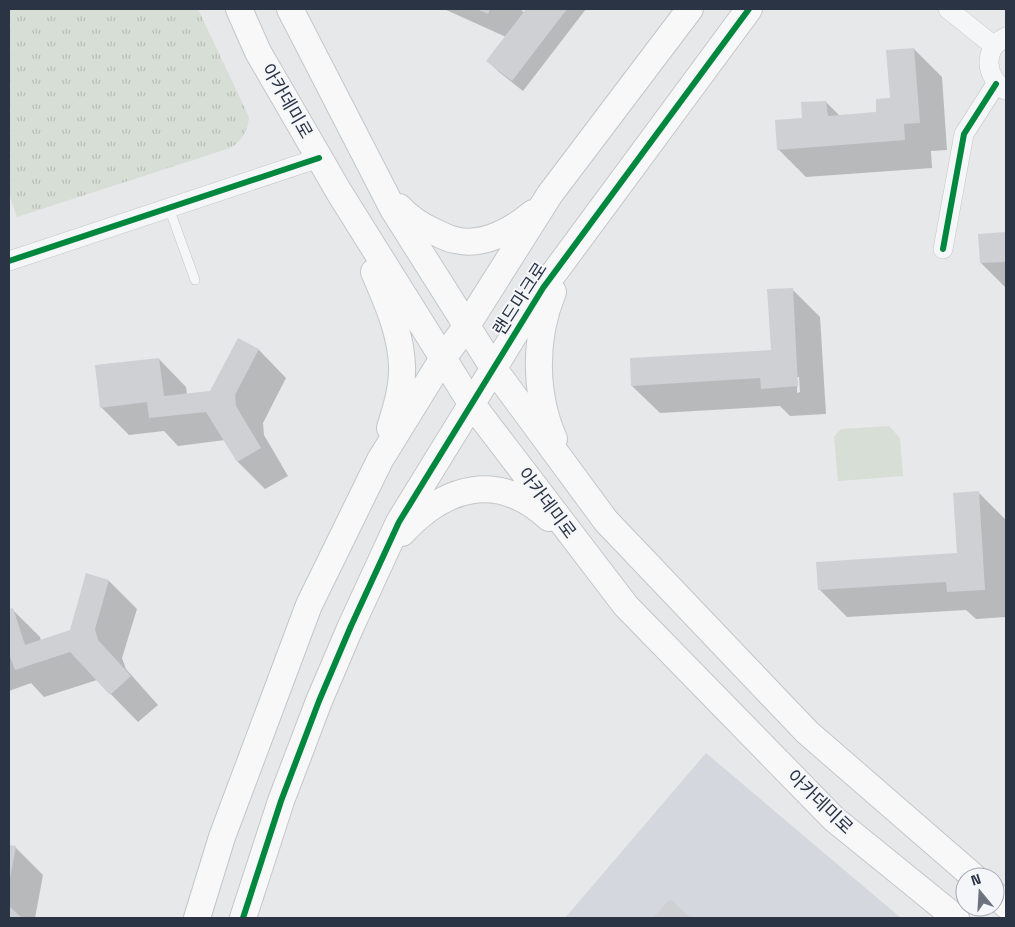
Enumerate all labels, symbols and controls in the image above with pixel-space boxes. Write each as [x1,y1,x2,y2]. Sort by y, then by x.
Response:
street label: 아카데미로 [257,59,318,142]
street label: 랜드마크로 [487,258,552,340]
street label: 아카데미로 [513,463,582,543]
street label: 아카데미로 [783,765,858,839]
north arrow [955,867,1005,917]
text: N [969,870,983,890]

